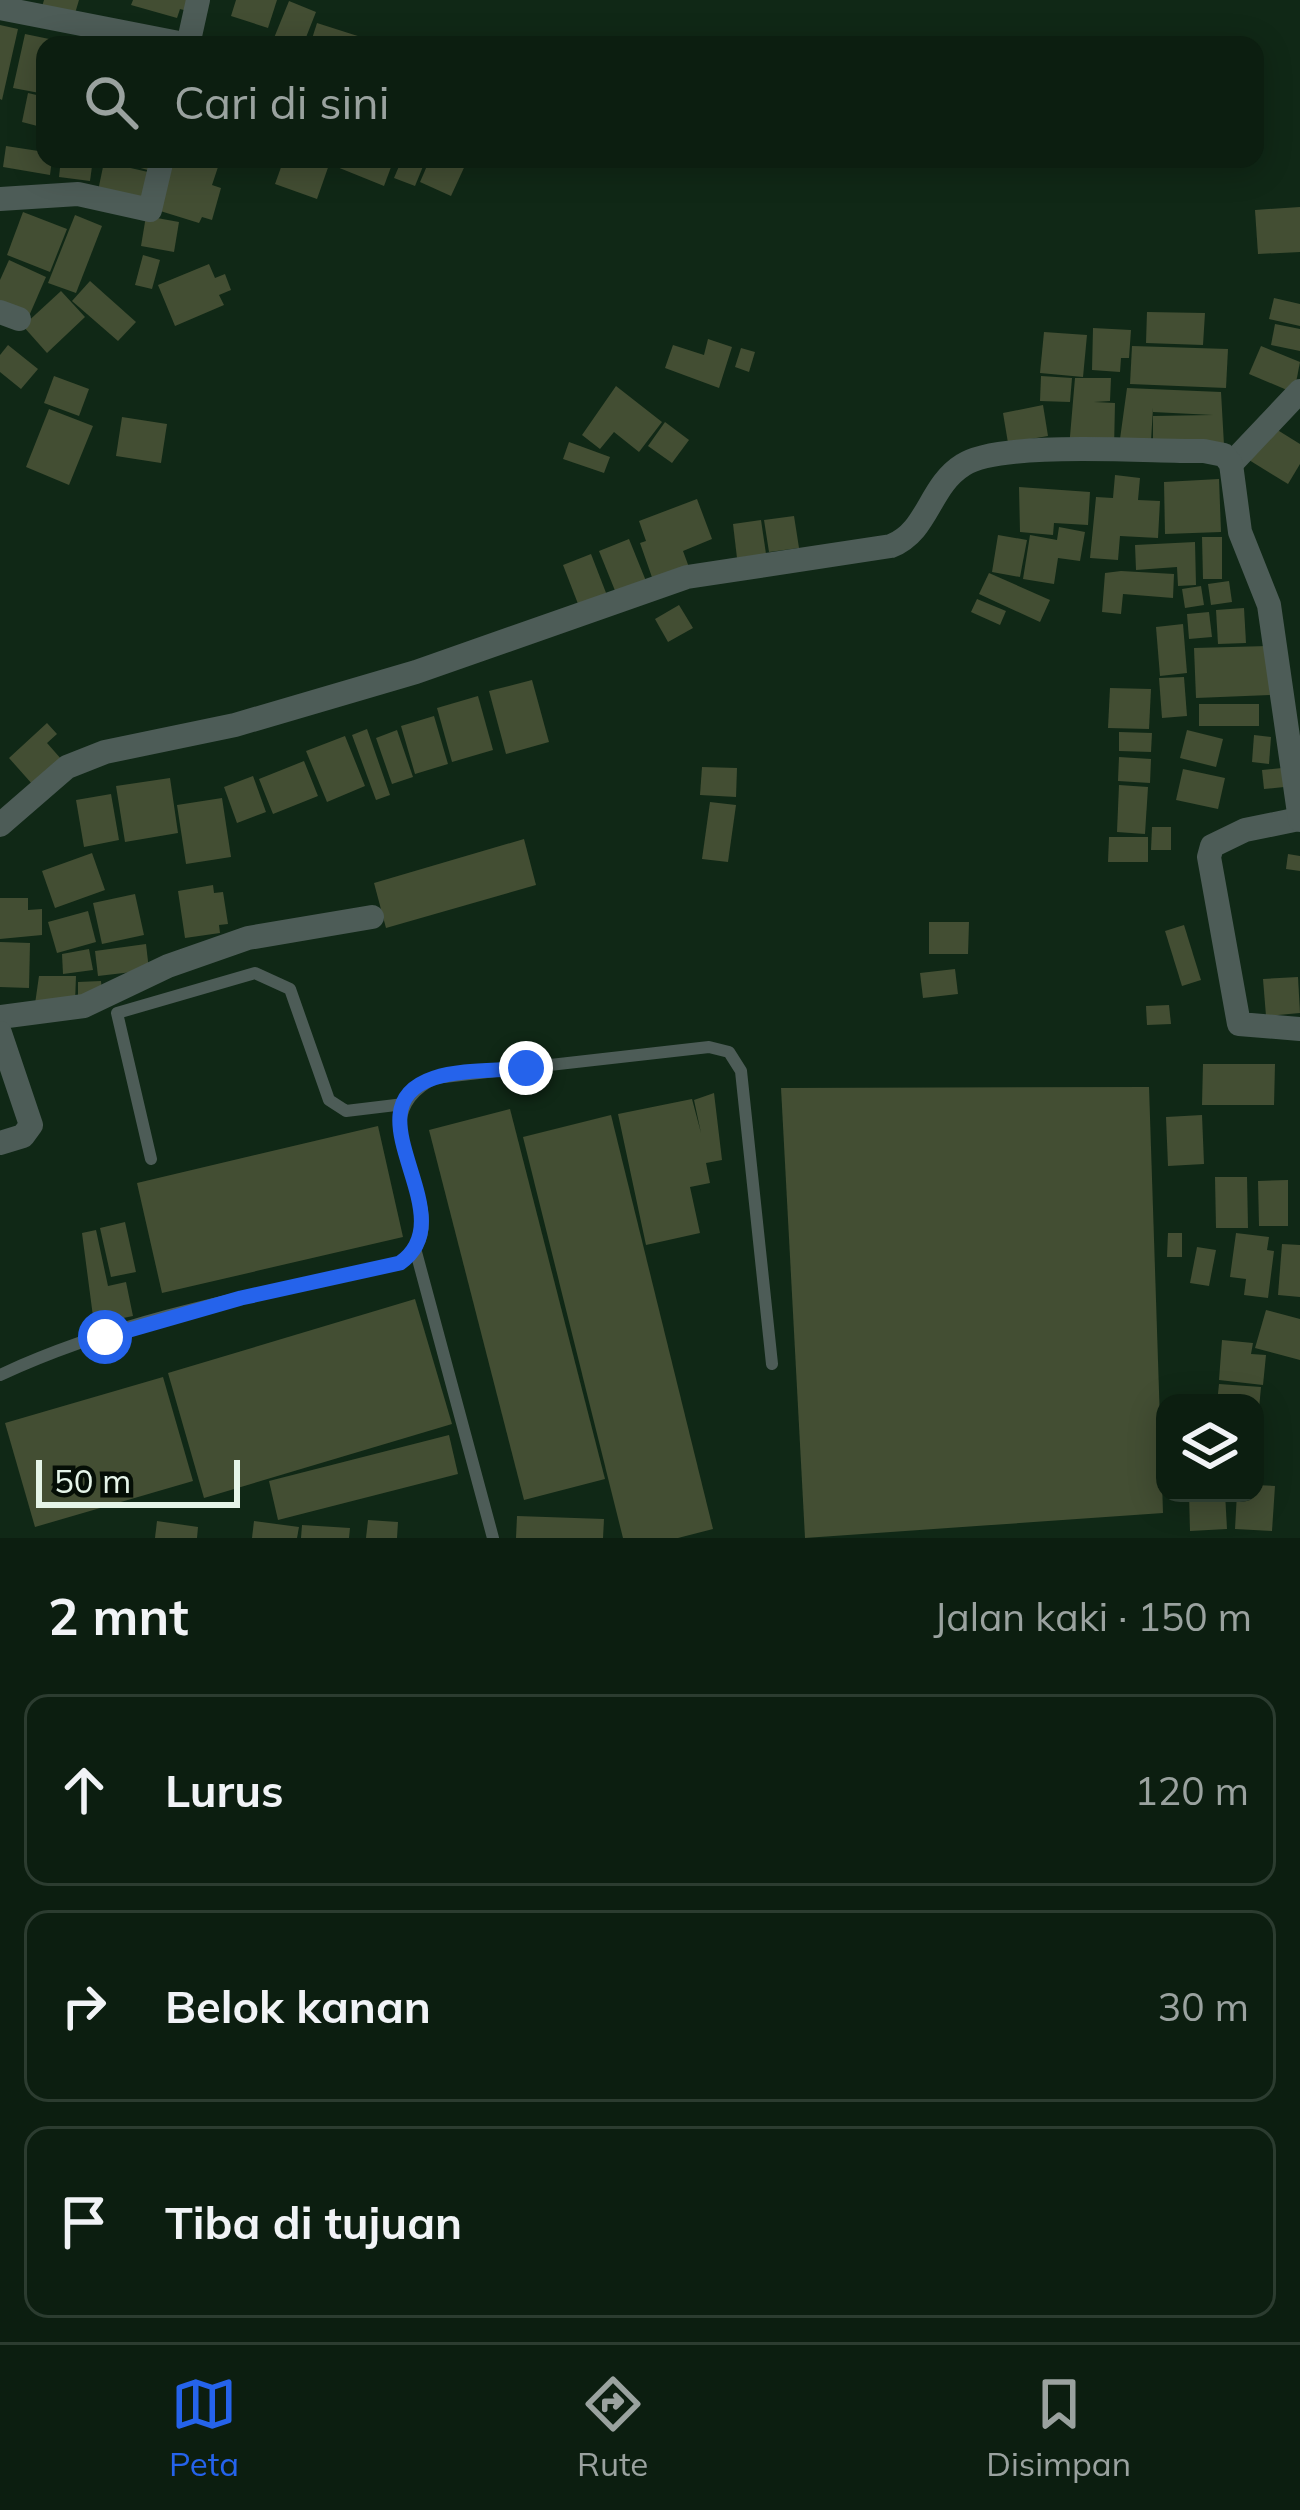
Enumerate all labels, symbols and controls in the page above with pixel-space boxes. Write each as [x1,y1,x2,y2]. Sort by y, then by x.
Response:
search box [36,36,1264,168]
icon: search [78,69,144,135]
text: Cari di sini [174,74,389,130]
route end [499,1041,553,1095]
route start [78,1310,132,1364]
map controls [1156,1394,1264,1502]
button: layers [1156,1394,1264,1502]
scale bar [36,1454,240,1507]
text: 50 m [54,1460,131,1501]
text: 2 mnt [48,1584,189,1648]
text: Jalan kaki · 150 m [933,1592,1252,1641]
icon: ahead [51,1757,117,1823]
text: Lurus [165,1762,284,1818]
text: 120 m [1134,1766,1249,1815]
icon: right [51,1973,117,2039]
text: Belok kanan [165,1978,431,2034]
text: 30 m [1158,1982,1249,2031]
icon: arrive [51,2189,117,2255]
text: Tiba di tujuan [165,2194,462,2250]
tab: Peta [169,2371,239,2484]
tab: Rute [577,2371,648,2484]
tab: Disimpan [986,2371,1131,2484]

